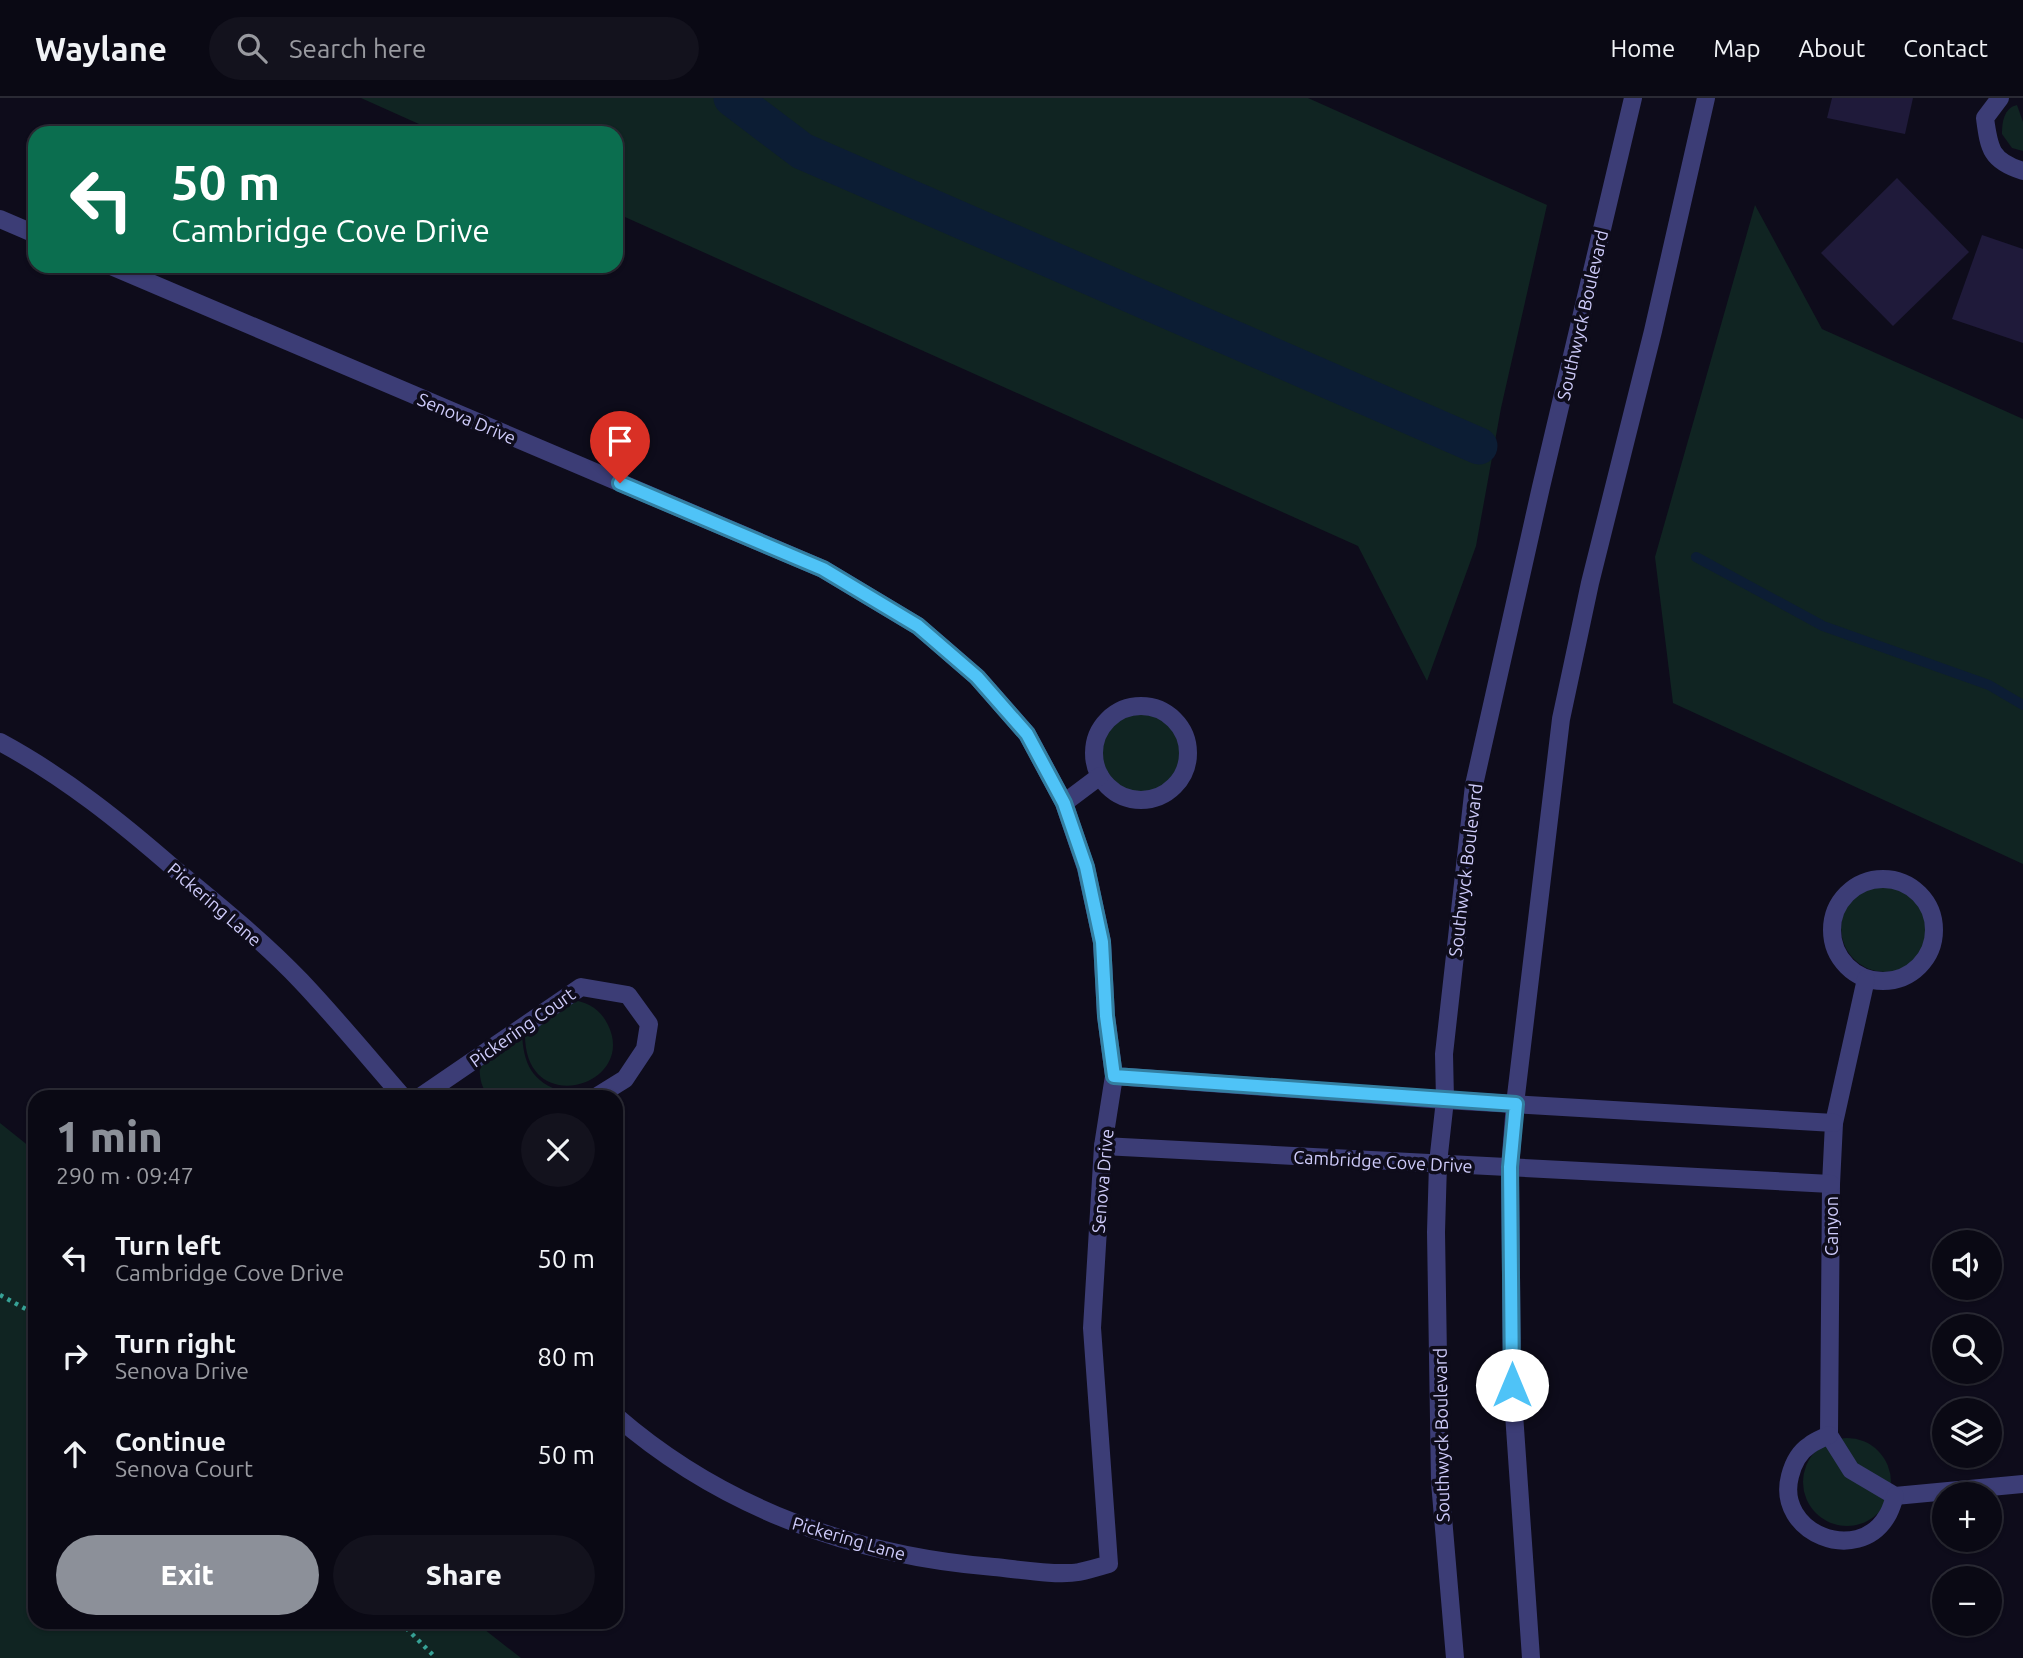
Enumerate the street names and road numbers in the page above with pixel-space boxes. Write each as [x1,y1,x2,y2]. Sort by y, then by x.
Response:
street label: Southwyck Boulevard [1553,228,1611,402]
street label: Senova Drive [415,388,519,448]
street label: Southwyck Boulevard [1444,782,1486,958]
street label: Pickering Lane [164,858,266,950]
street label: Pickering Court [466,983,578,1071]
street label: Senova Drive [1087,1128,1117,1234]
street label: Cambridge Cove Drive [1293,1146,1473,1176]
street label: Canyon [1821,1196,1841,1256]
street label: Southwyck Boulevard [1429,1348,1453,1522]
street label: Pickering Lane [790,1512,908,1564]

